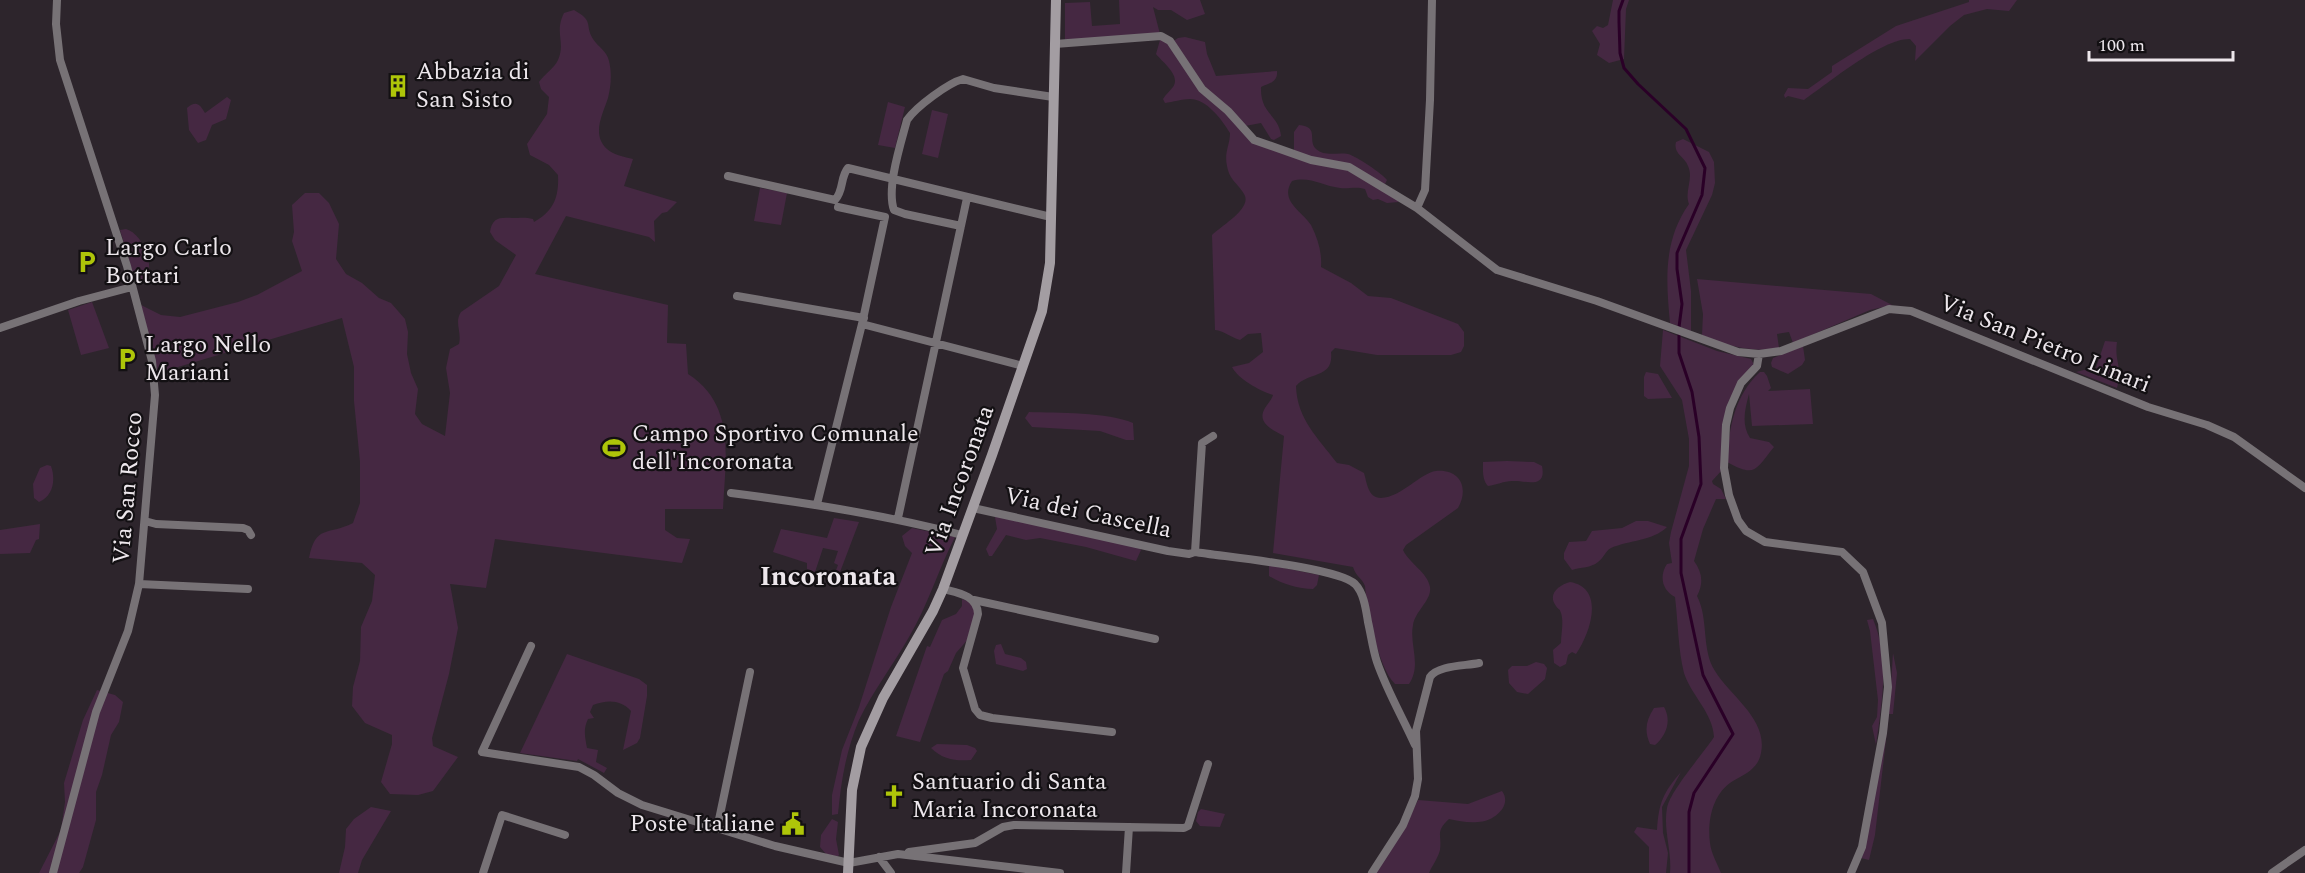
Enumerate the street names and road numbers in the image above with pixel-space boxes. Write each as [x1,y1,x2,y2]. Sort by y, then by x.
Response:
street label: Via San Pietro Linari [1934,285,2156,403]
street label: Via Incoronata [916,400,1004,562]
street label: Via San Rocco [103,410,153,566]
street label: Via dei Cascella [1001,478,1175,548]

